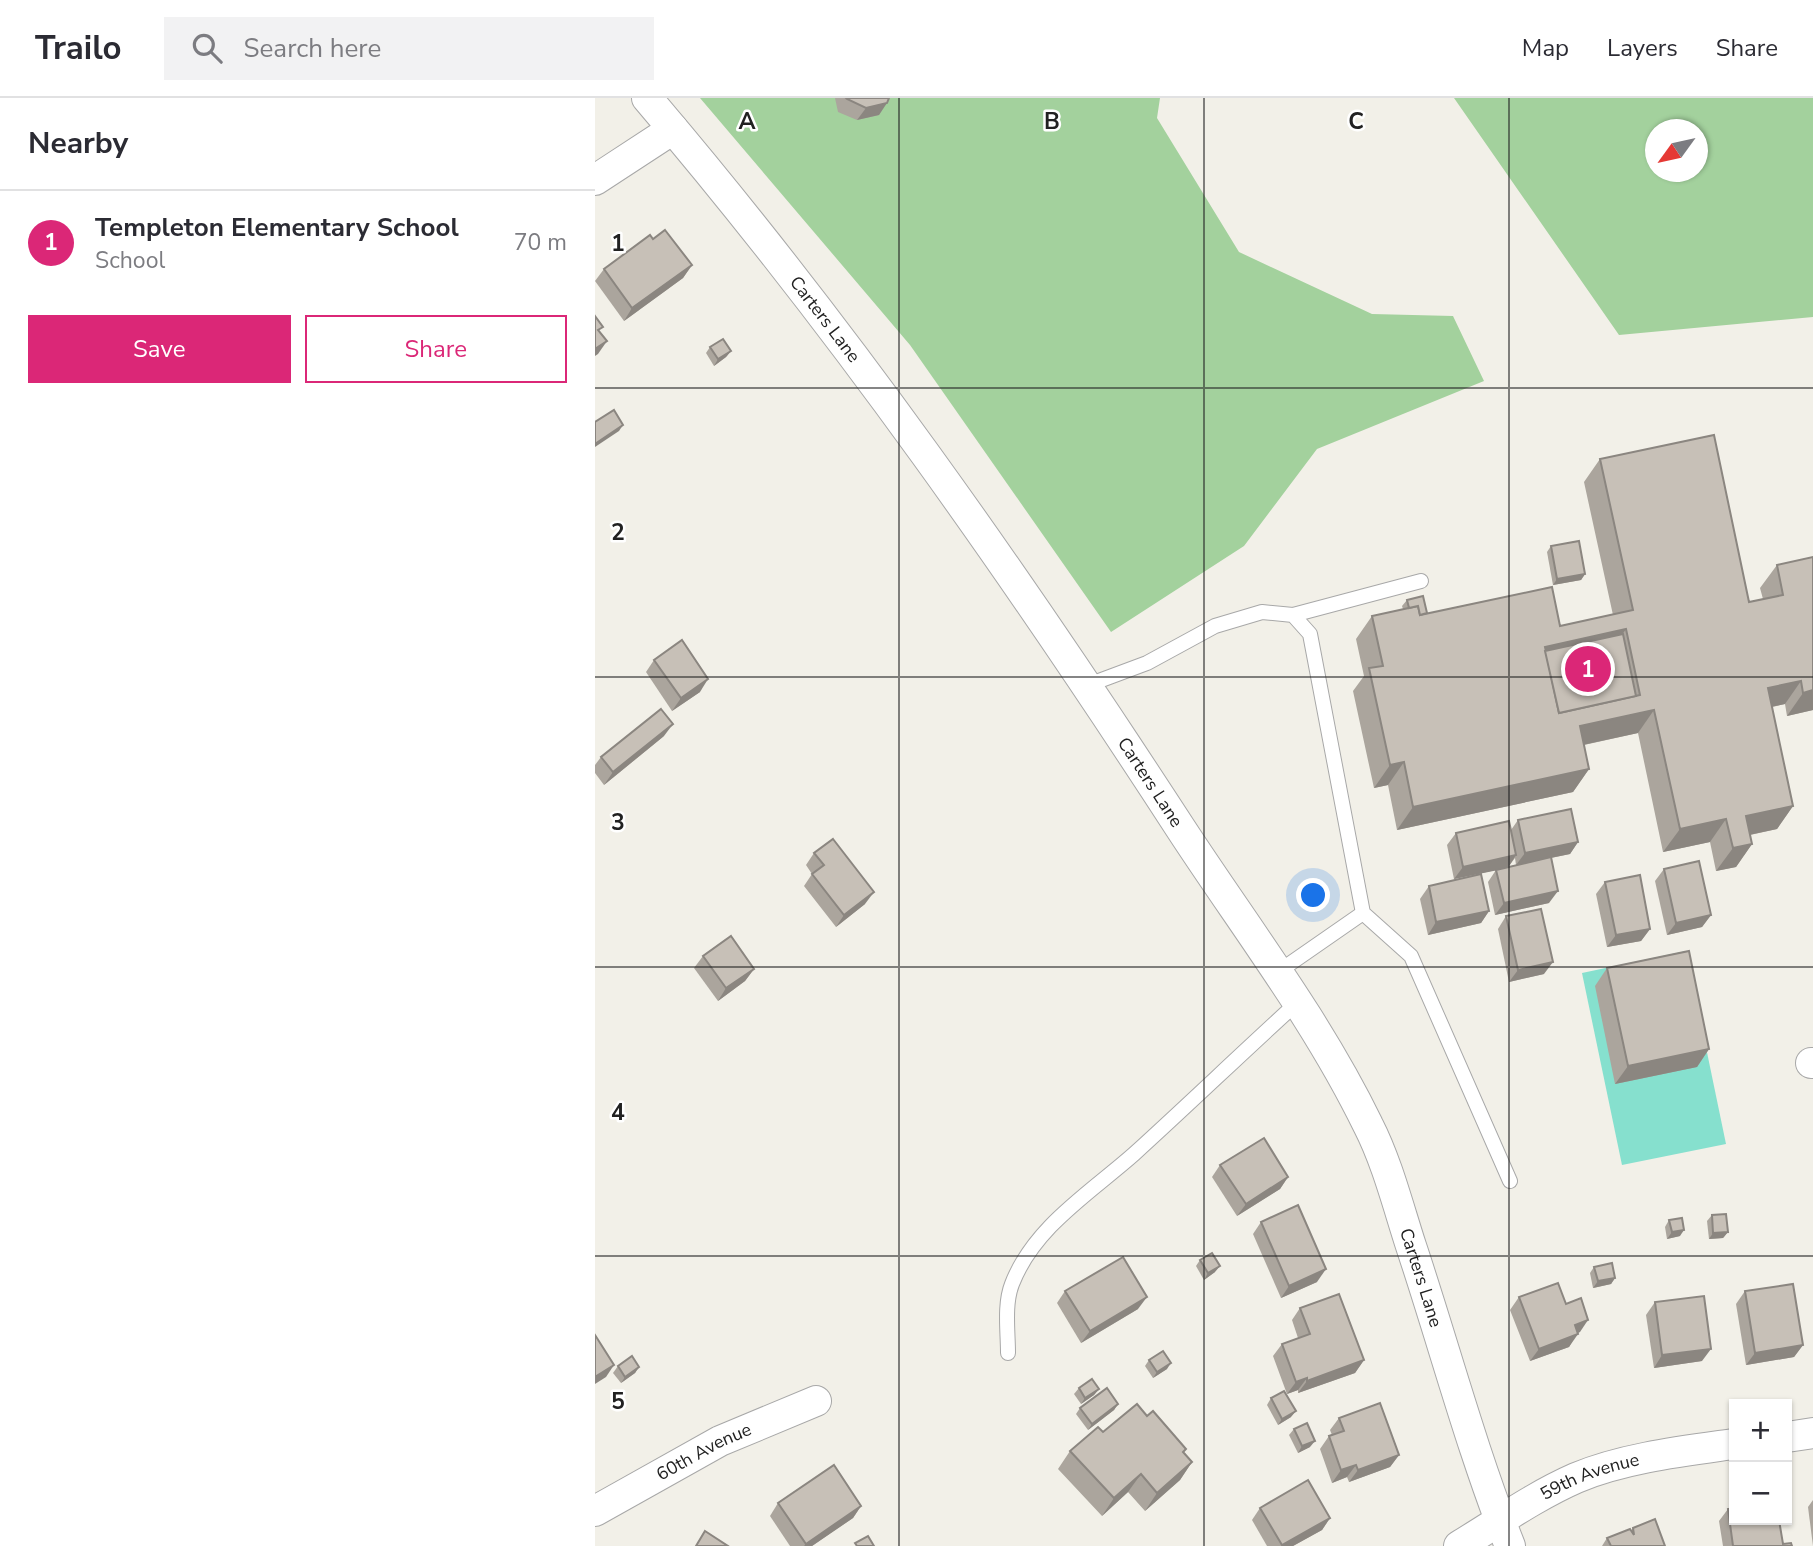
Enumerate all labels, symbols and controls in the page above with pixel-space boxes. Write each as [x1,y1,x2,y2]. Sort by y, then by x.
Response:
search box [164,17,654,80]
text: Trailo [35,26,122,71]
icon: search [188,29,226,67]
text: Search here [244,31,381,66]
text: Map [1522,32,1569,64]
text: Layers [1607,32,1678,64]
text: Share [1716,32,1778,64]
text: A [738,106,756,137]
text: B [1044,106,1060,137]
text: C [1348,106,1364,137]
north arrow [1645,119,1708,182]
text: Nearby [28,123,128,164]
text: Templeton Elementary School [95,210,459,245]
text: 1 [44,227,58,258]
text: 70 m [514,227,567,258]
text: 1 [611,228,625,259]
text: School [95,245,165,276]
street label: Carters Lane [784,271,866,367]
button: Save [28,315,291,383]
button: Share [305,315,567,383]
text: 2 [611,517,625,548]
pin: 1 [1565,643,1611,695]
street label: Carters Lane [1112,733,1189,832]
text: 3 [611,807,625,838]
your location [1296,878,1330,912]
text: 4 [611,1097,625,1128]
street label: Carters Lane [1394,1225,1448,1330]
text: 5 [611,1386,625,1417]
map controls [1729,1399,1792,1525]
button: + [1729,1399,1792,1462]
street label: 60th Avenue [652,1417,755,1486]
street label: 59th Avenue [1536,1447,1641,1506]
button: − [1729,1462,1792,1525]

